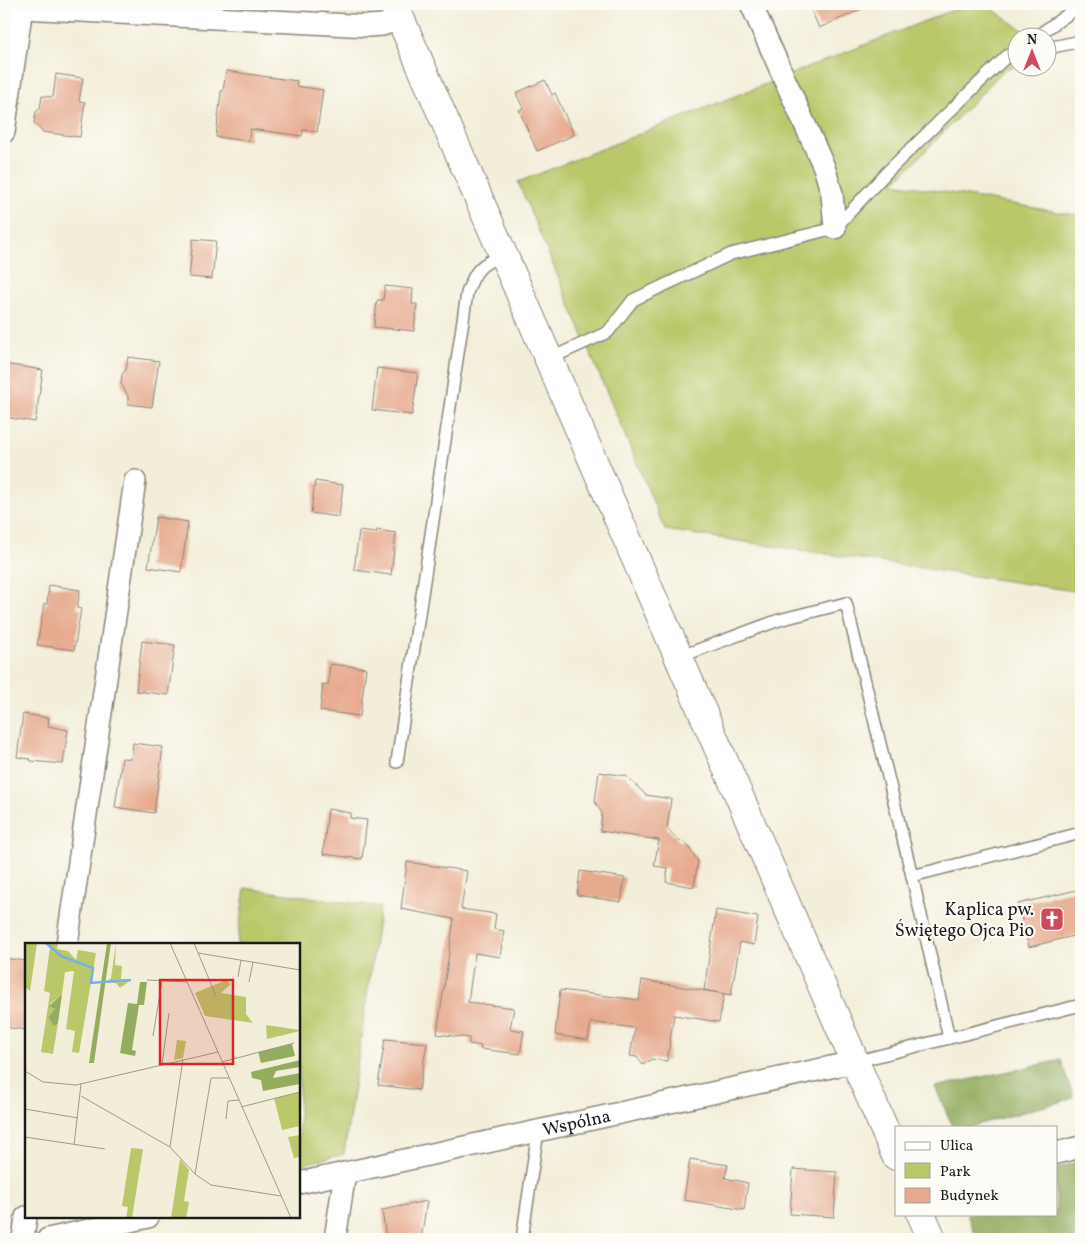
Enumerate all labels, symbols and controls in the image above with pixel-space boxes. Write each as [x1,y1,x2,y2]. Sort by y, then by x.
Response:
north arrow [1008,28,1058,78]
text: N [1027,31,1037,50]
place label: Kaplica pw. Świętego Ojca Pio [895,898,1034,944]
church icon: Kaplica pw. Świętego Ojca Pio [1039,906,1065,932]
inset map [25,943,300,1218]
street label: Wspólna [540,1104,613,1144]
legend [895,1126,1058,1216]
text: Ulica [940,1136,973,1157]
text: Park [940,1162,971,1183]
text: Budynek [940,1186,999,1207]

